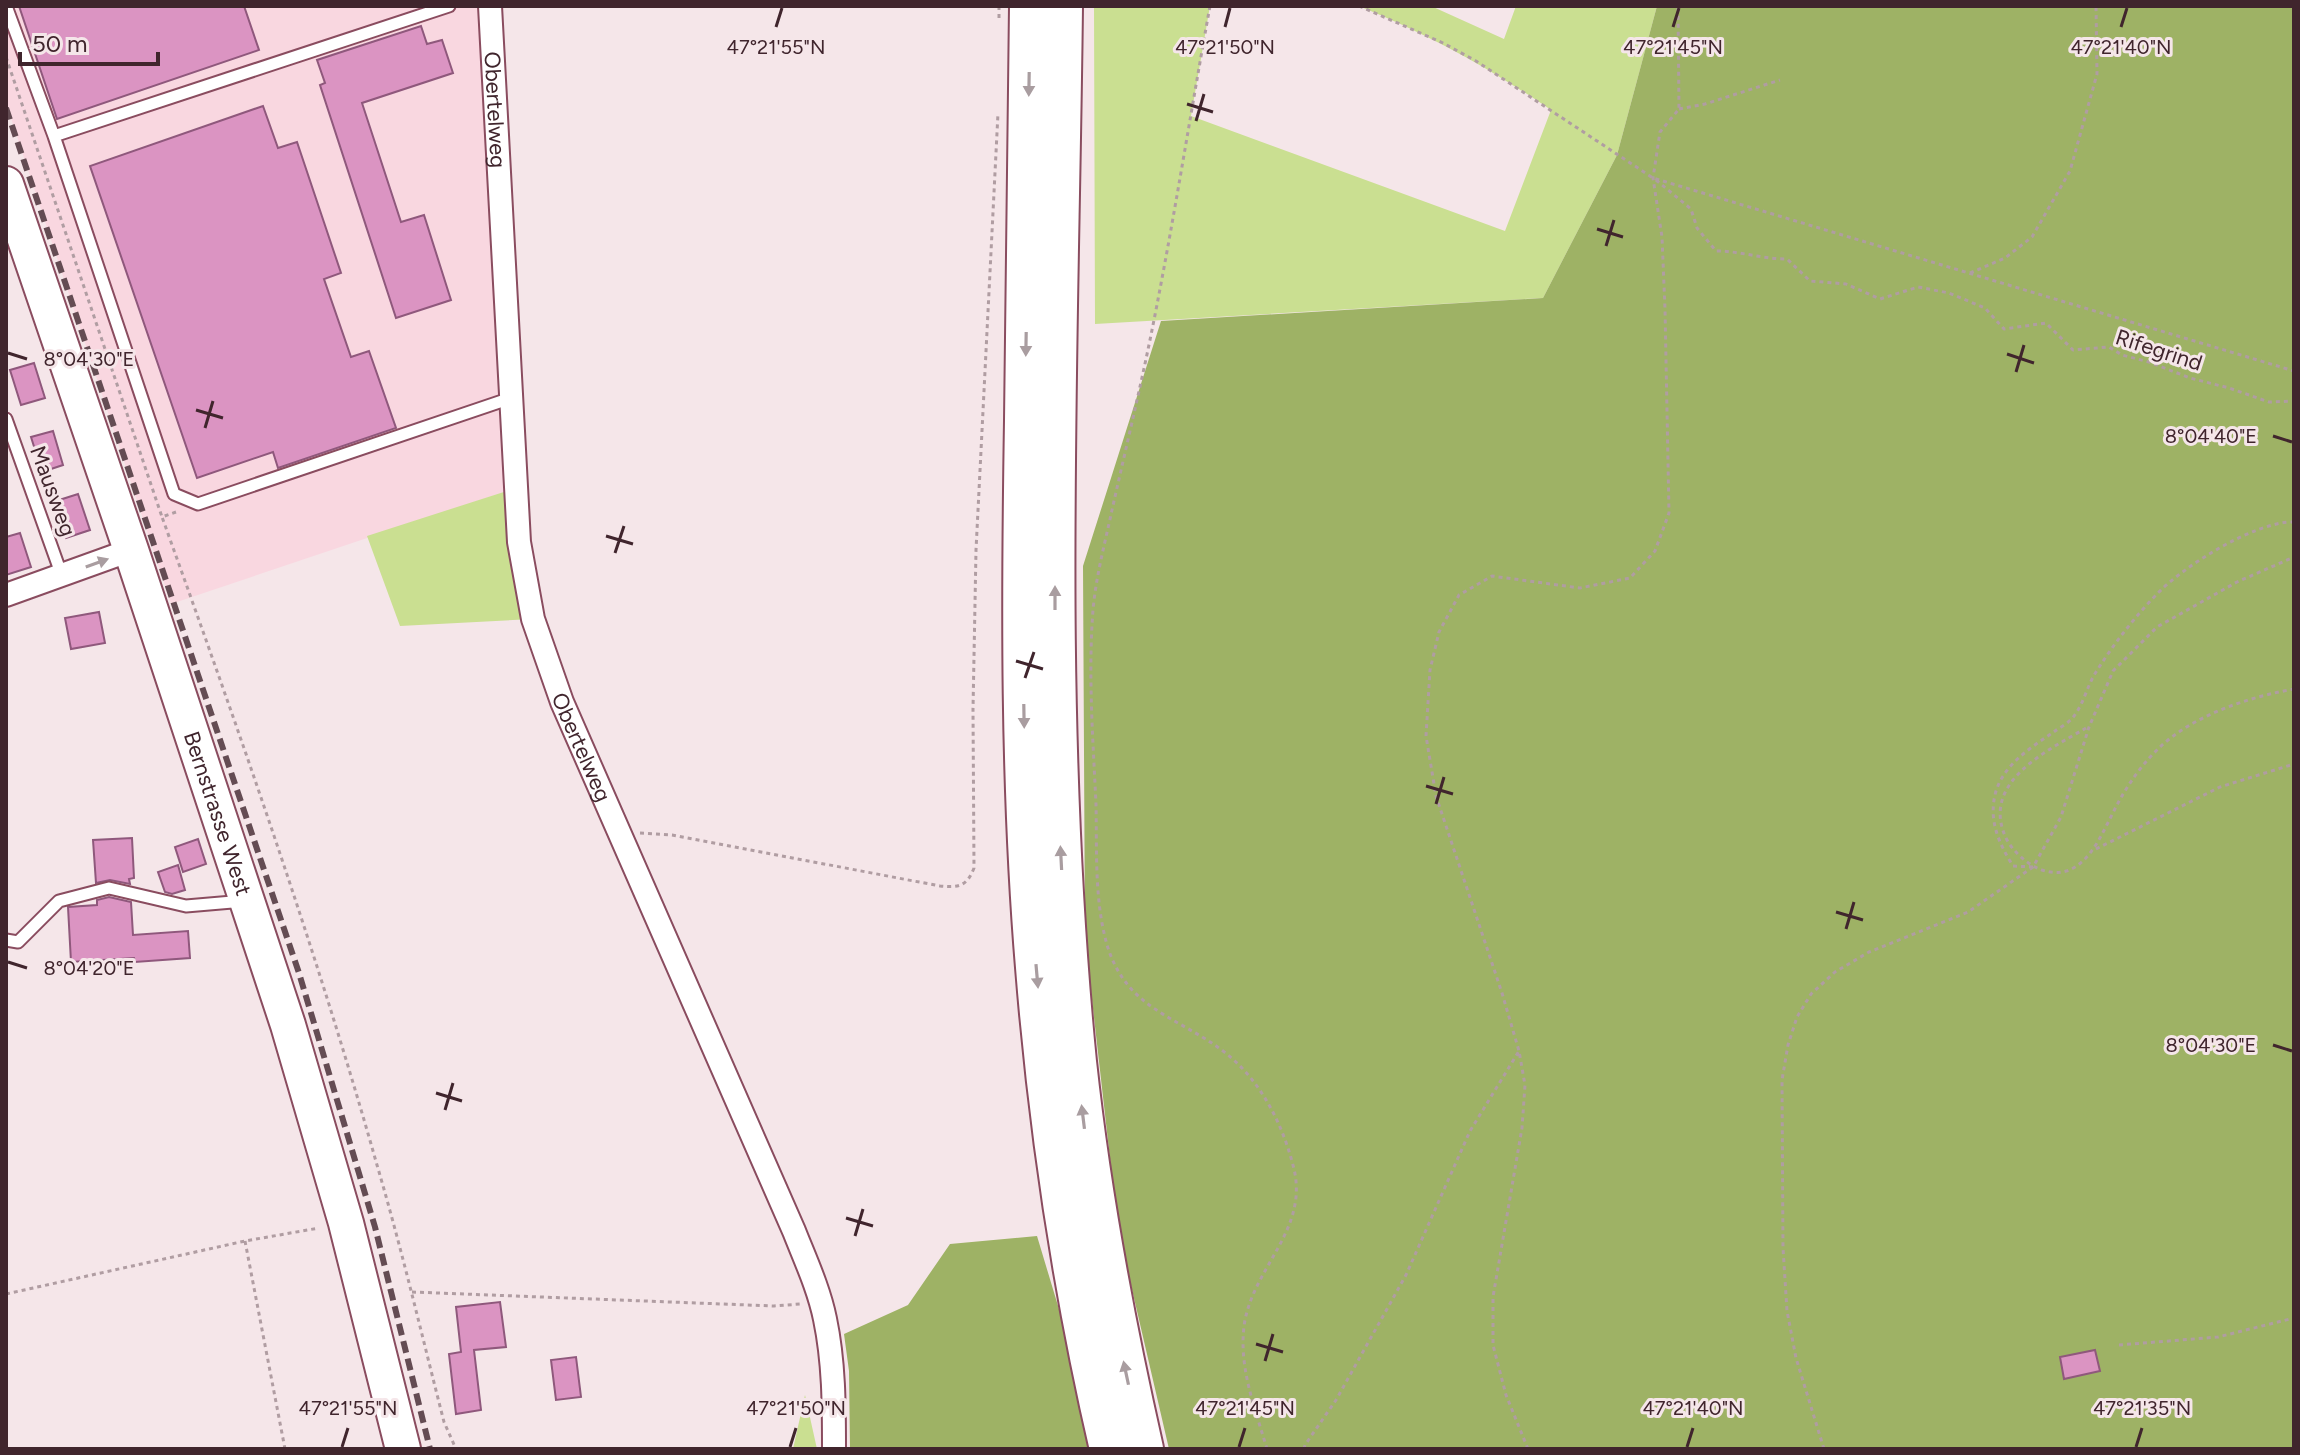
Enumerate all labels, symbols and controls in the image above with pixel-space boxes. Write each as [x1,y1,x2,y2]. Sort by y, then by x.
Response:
scale bar [20,16,158,66]
text: 50 m [32,29,88,58]
text: 47°21'55"N [727,35,825,59]
text: 47°21'50"N [1175,35,1275,59]
text: 47°21'45"N [1623,35,1723,59]
text: 47°21'40"N [2070,35,2172,59]
street label: Obertelweg [479,51,512,169]
one-way arrow [1023,72,1035,97]
street label: Rifegrind [2112,323,2206,377]
one-way arrow [1020,332,1032,357]
text: 8°04'30"E [44,347,134,371]
text: 8°04'40"E [2165,424,2257,448]
street label: Mausweg [24,442,82,540]
one-way arrow [85,556,109,569]
one-way arrow [1049,585,1061,610]
street label: Obertelweg [546,689,617,806]
one-way arrow [1018,704,1031,729]
street label: Bernstrasse West [178,728,258,899]
one-way arrow [1055,845,1068,870]
text: 8°04'20"E [43,956,135,980]
one-way arrow [1030,964,1043,989]
text: 8°04'30"E [2166,1033,2256,1057]
one-way arrow [1076,1104,1089,1129]
one-way arrow [1119,1360,1132,1385]
text: 47°21'55"N [299,1396,397,1420]
text: 47°21'50"N [746,1396,846,1420]
text: 47°21'45"N [1195,1396,1295,1420]
text: 47°21'40"N [1642,1396,1744,1420]
text: 47°21'35"N [2093,1396,2191,1420]

